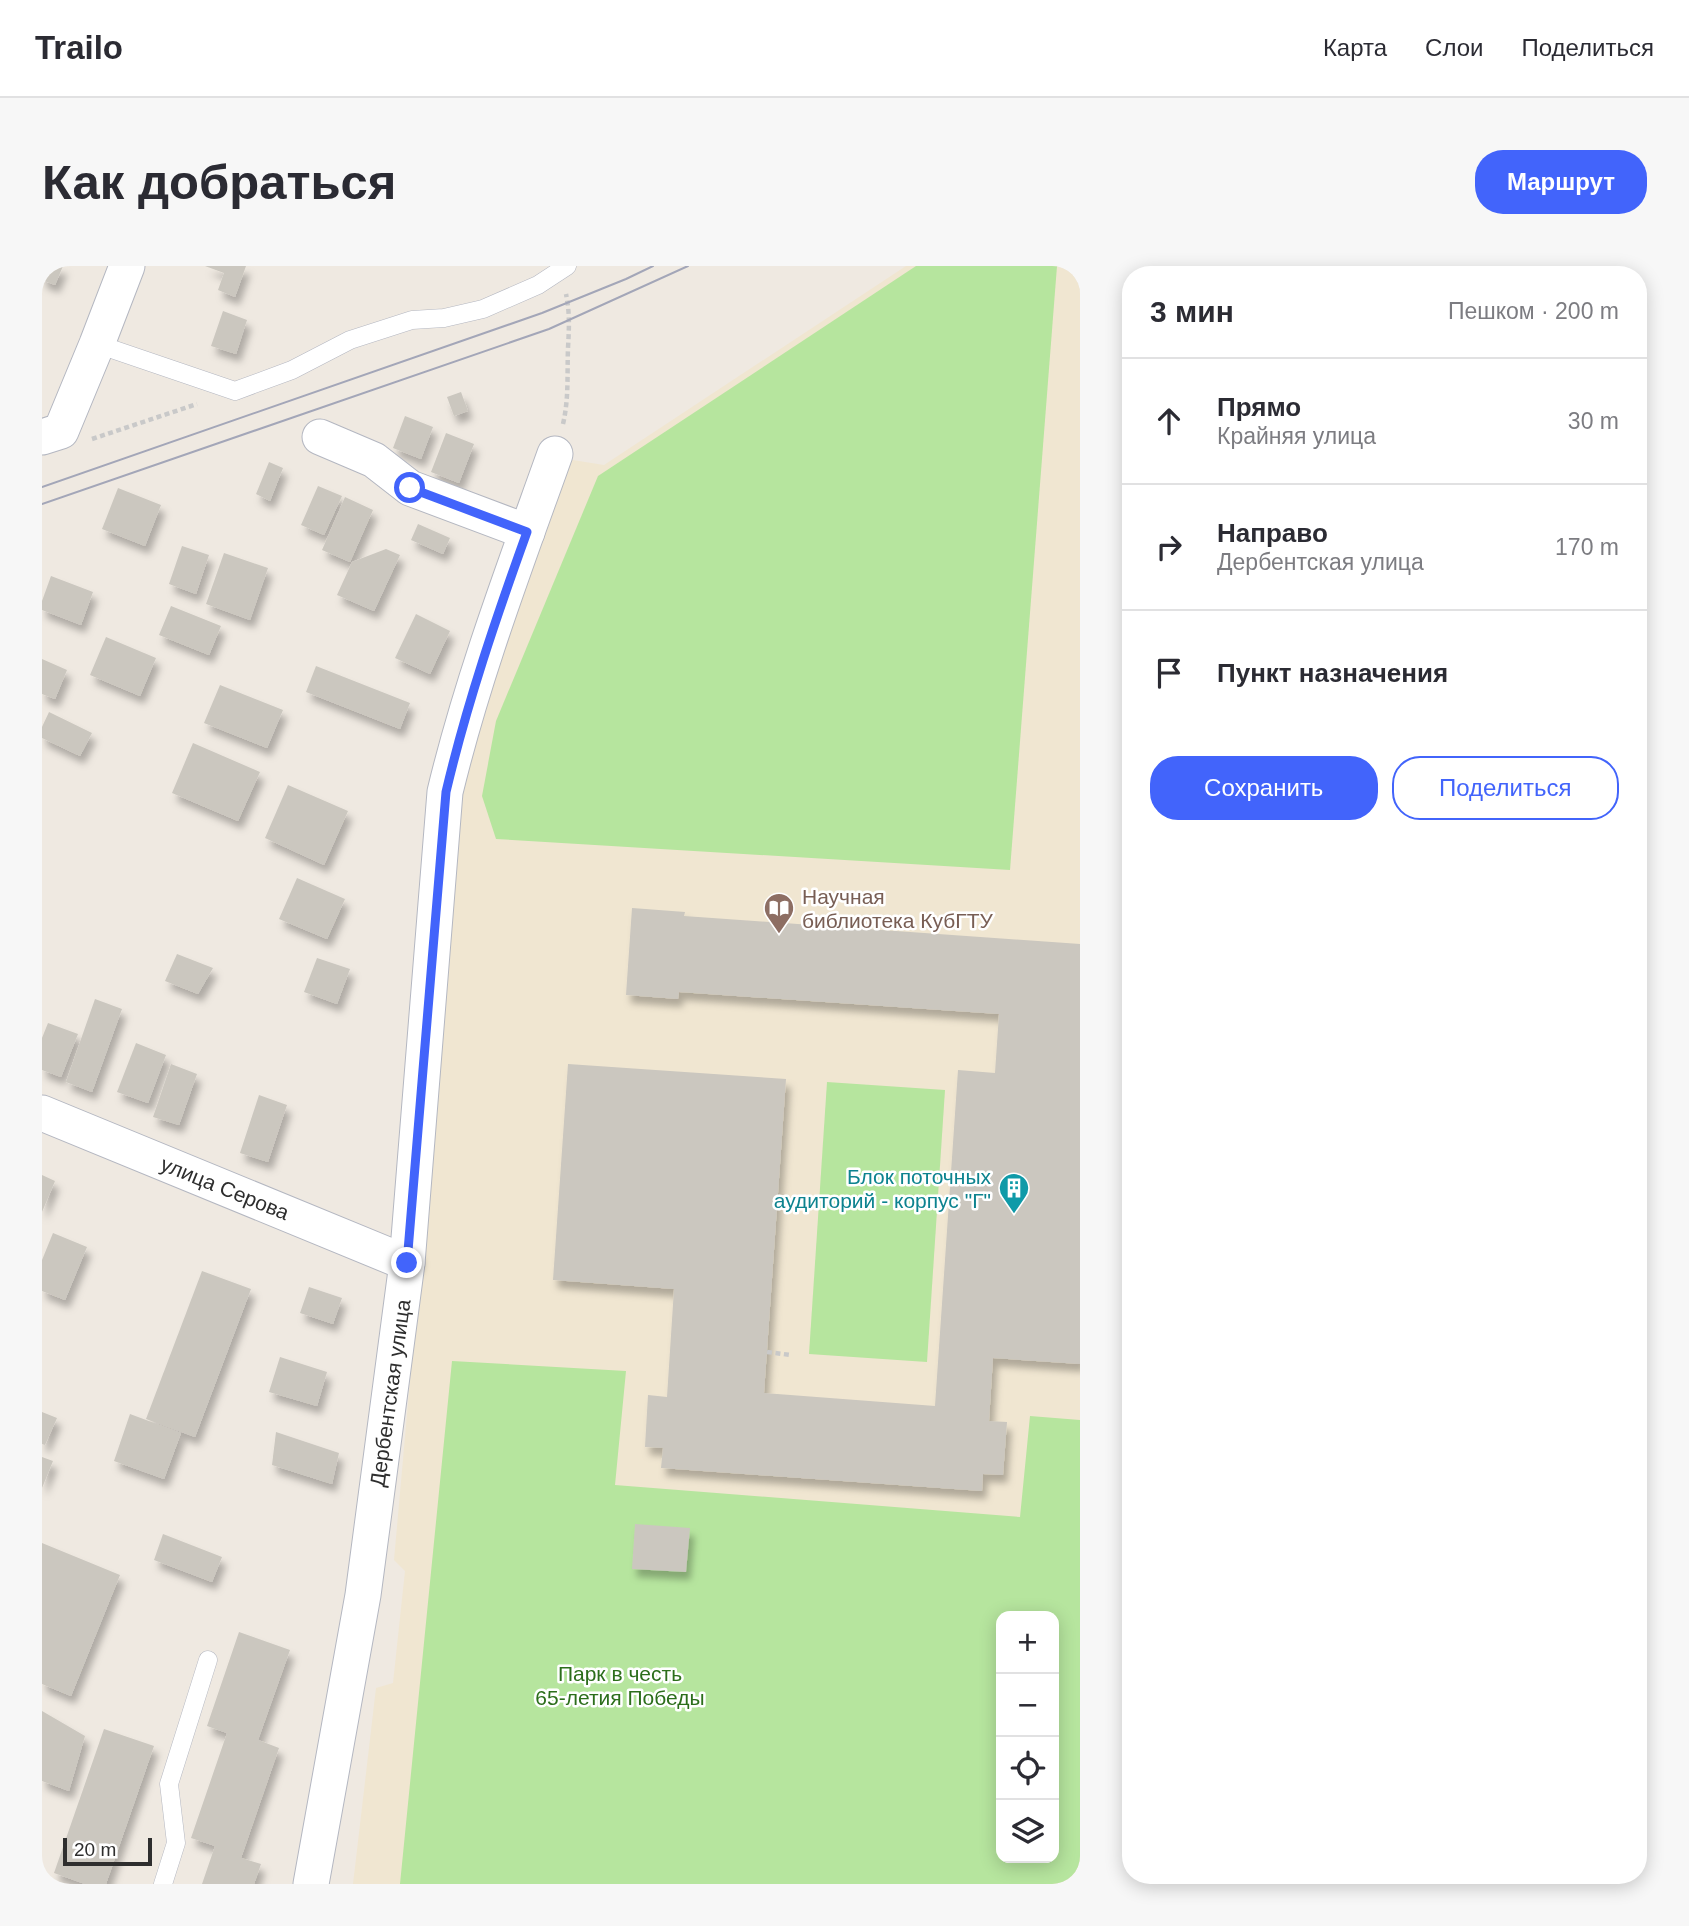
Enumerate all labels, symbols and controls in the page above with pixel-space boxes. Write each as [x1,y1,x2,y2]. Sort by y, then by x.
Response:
text: Trailo [35,29,123,66]
text: Карта [1323,34,1387,61]
text: Слои [1425,34,1483,61]
text: Поделиться [1521,34,1654,61]
button: Маршрут [1475,150,1647,214]
text: Как добраться [42,155,396,209]
text: 3 мин [1150,295,1234,328]
text: Пешком · 200 m [1448,298,1619,324]
text: Прямо [1217,392,1301,422]
icon: ahead [1150,402,1188,440]
text: 30 m [1568,408,1619,434]
text: Крайняя улица [1217,423,1376,449]
route start [394,472,425,503]
text: Направо [1217,518,1328,548]
icon: right [1150,528,1188,566]
text: 170 m [1555,534,1619,560]
text: Дербентская улица [1217,549,1424,575]
icon: arrive [1150,654,1188,692]
text: Пункт назначения [1217,658,1448,688]
button: Сохранить [1150,756,1378,820]
button: Поделиться [1392,756,1619,820]
place label: Научная библиотека КубГТУ [802,885,993,932]
library icon: Научная библиотека КубГТУ [762,891,796,935]
street label: улица Серова [157,1152,293,1224]
place label: Блок поточных аудиторий - корпус "Г" [774,1165,991,1212]
building icon: Блок поточных аудиторий - корпус "Г" [997,1171,1031,1215]
route end [391,1247,422,1278]
street label: Дербентская улица [365,1298,415,1488]
map controls [996,1611,1059,1863]
button: + [996,1611,1059,1674]
park label: Парк в честь 65-летия Победы [535,1662,705,1709]
button: − [996,1674,1059,1737]
button: locate [996,1737,1059,1800]
button: layers [996,1800,1059,1863]
scale bar [63,1835,152,1867]
text: 20 m [74,1839,116,1860]

